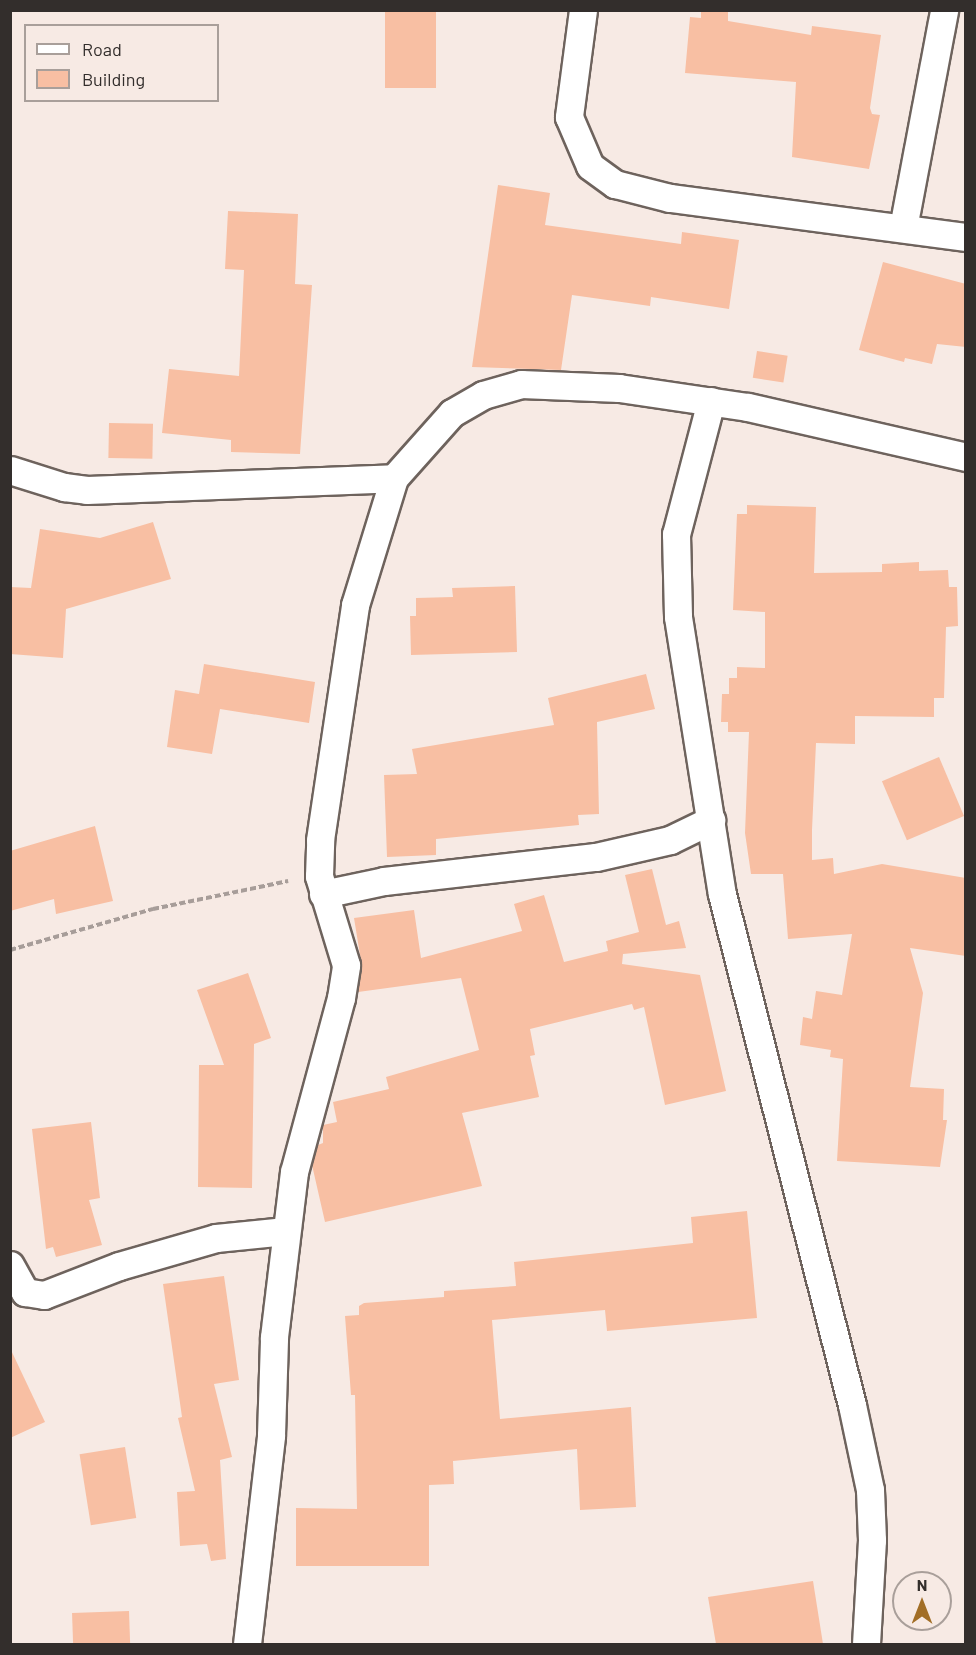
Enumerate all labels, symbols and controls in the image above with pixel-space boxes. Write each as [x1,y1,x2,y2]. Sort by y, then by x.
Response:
legend [24,24,219,102]
text: Road [82,38,122,60]
text: Building [82,68,145,90]
north arrow [892,1571,952,1631]
text: N [917,1575,927,1594]

